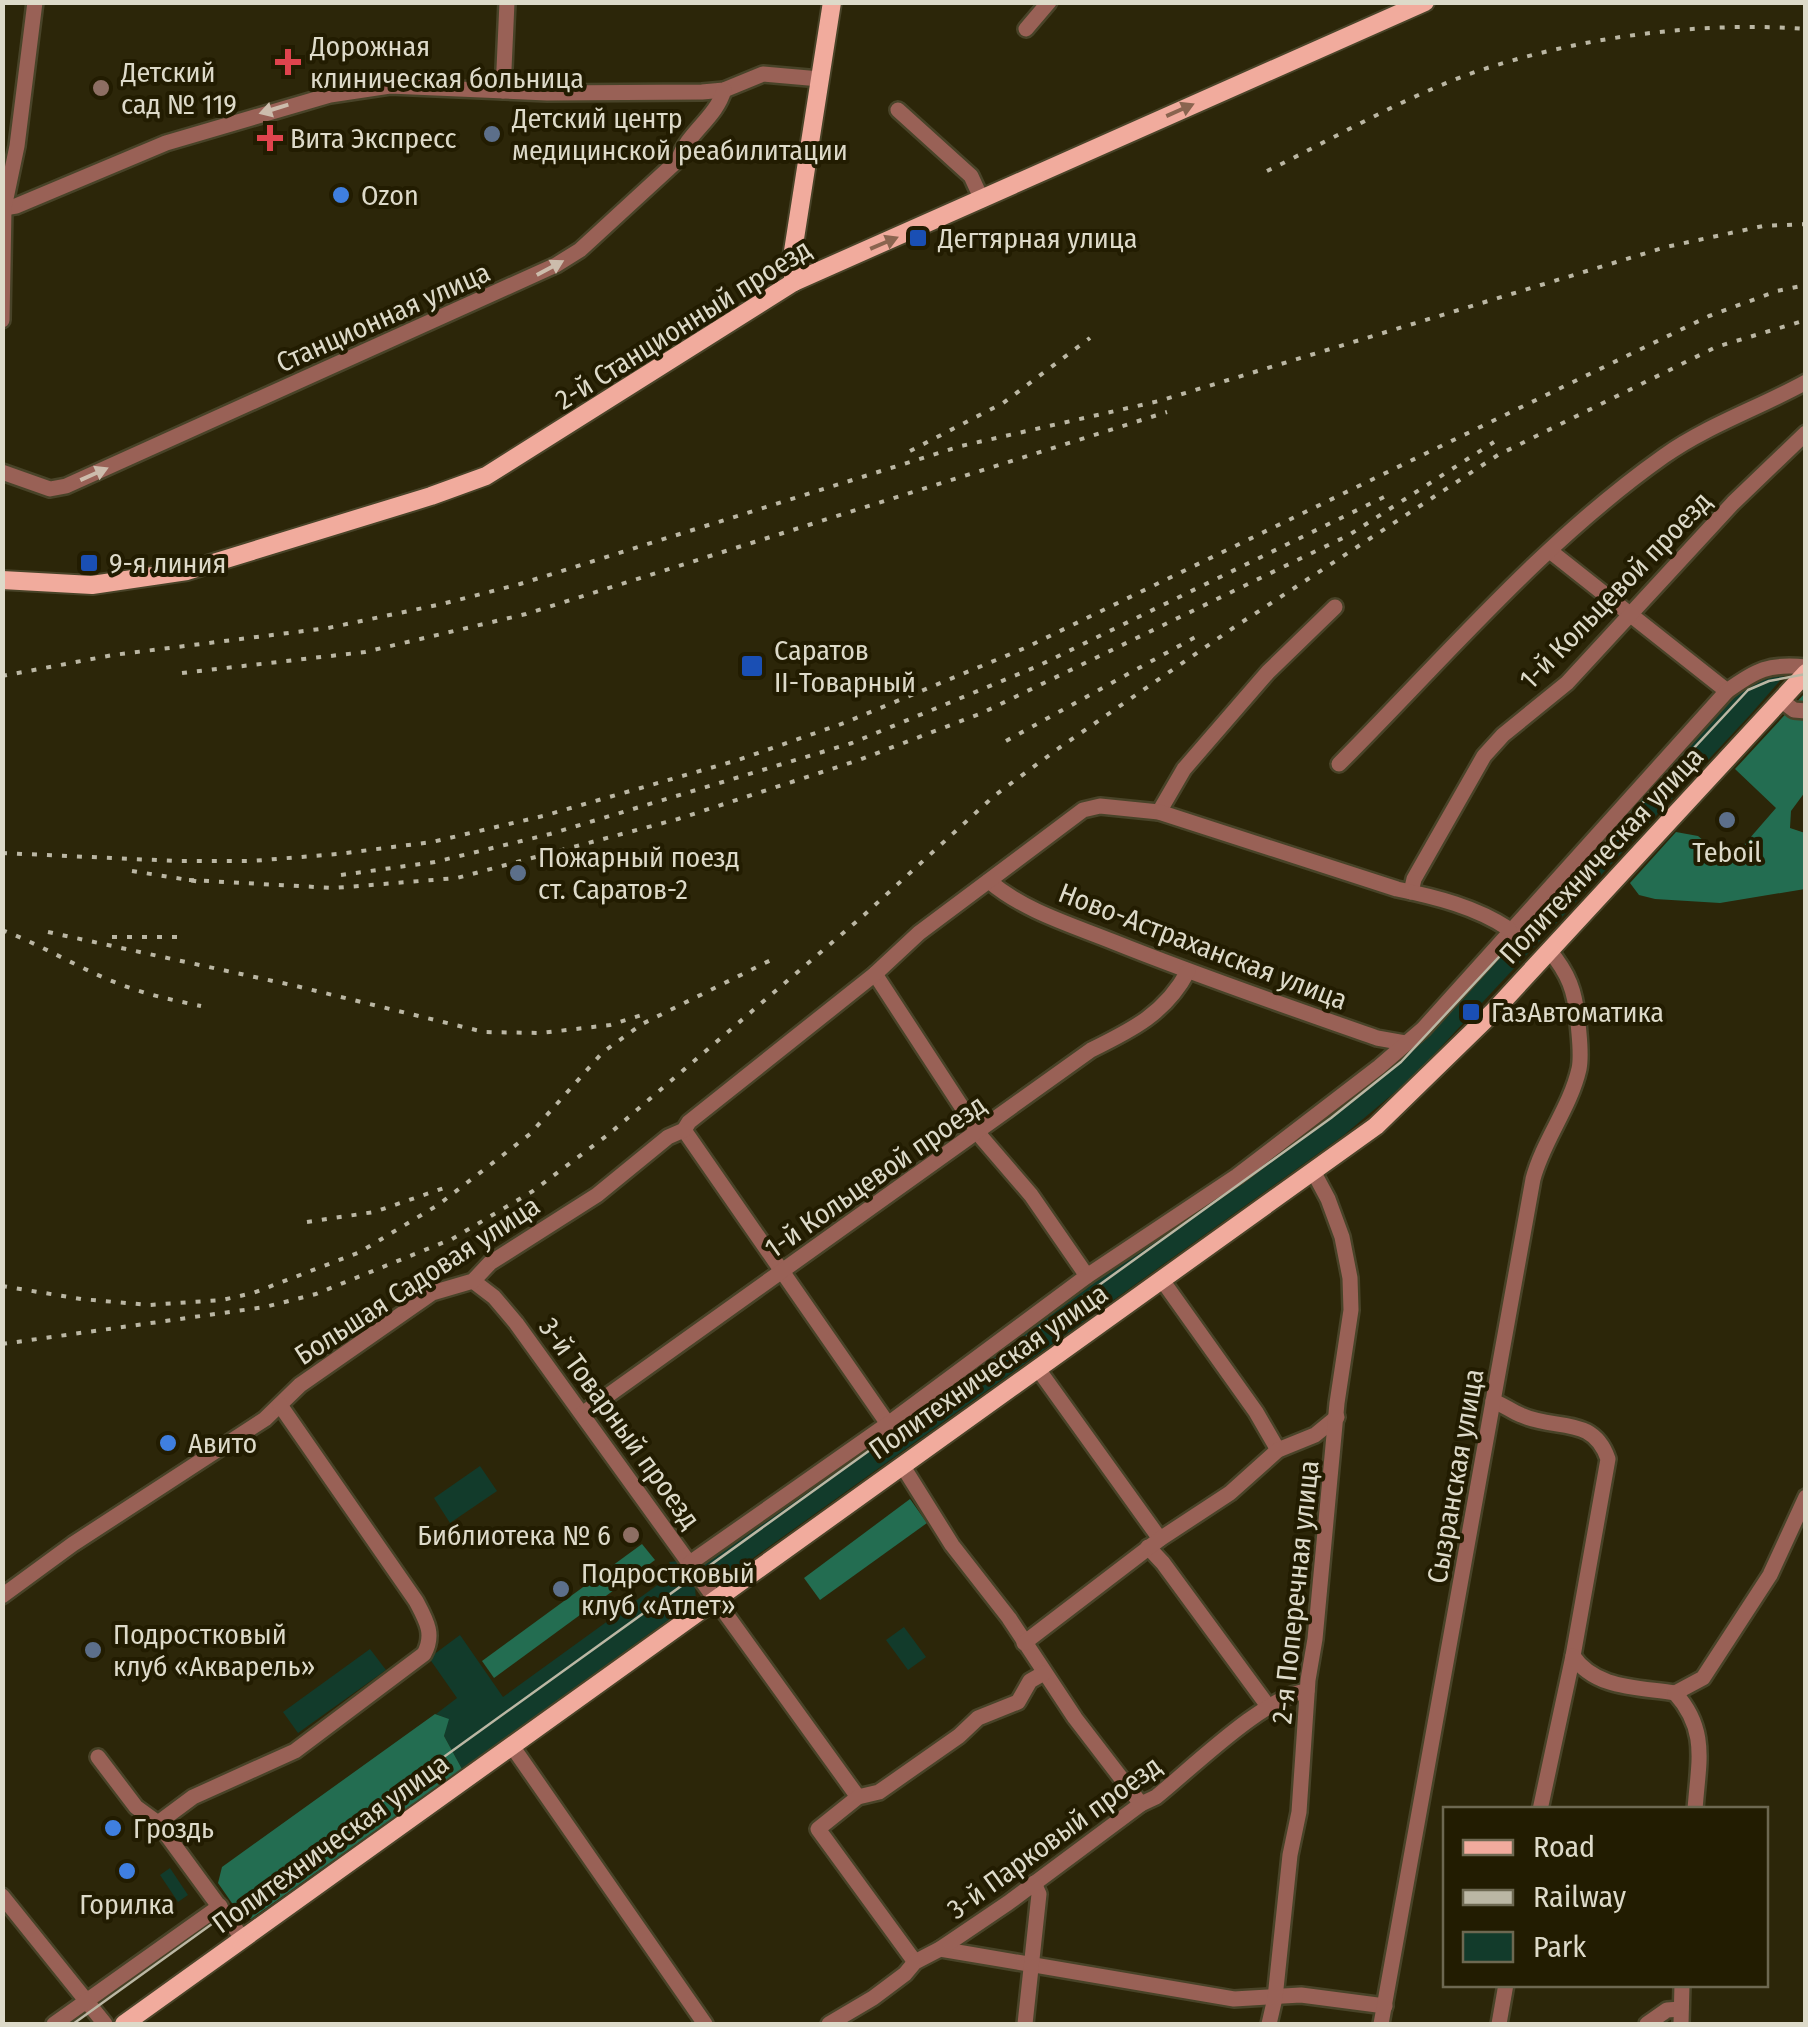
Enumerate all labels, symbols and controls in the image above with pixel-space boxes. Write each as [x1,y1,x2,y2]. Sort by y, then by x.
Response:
place label: Дорожная клиническая больница [309,30,584,95]
marker: Дорожная клиническая больница [275,49,301,75]
place label: Детский сад № 119 [120,56,237,121]
marker: Детский сад № 119 [90,77,112,99]
one-way arrow [258,102,289,117]
place label: Детский центр медицинской реабилитации [511,102,848,167]
one-way arrow [1166,102,1195,118]
place label: Вита Экспресс [290,122,456,155]
marker: Детский центр медицинской реабилитации [481,123,503,145]
marker: Вита Экспресс [259,127,281,149]
place label: Ozon [361,179,419,212]
marker: Ozon [330,184,352,206]
place label: Дегтярная улица [937,222,1137,255]
marker: Дегтярная улица [907,227,929,249]
street label: 2-й Станционный проезд [550,232,817,417]
one-way arrow [869,234,899,250]
street label: Станционная улица [271,255,495,379]
one-way arrow [535,259,564,276]
one-way arrow [79,466,109,482]
street label: 1-й Кольцевой проезд [1513,485,1718,696]
place label: 9-я линия [109,547,226,580]
marker: 9-я линия [78,552,100,574]
place label: Саратов II-Товарный [774,634,916,699]
marker: Саратов II-Товарный [739,653,765,679]
street label: Политехническая улица [1492,740,1710,970]
marker: Teboil [1716,809,1738,831]
place label: Teboil [1692,836,1762,869]
place label: Пожарный поезд ст. Саратов-2 [538,841,740,906]
marker: Пожарный поезд ст. Саратов-2 [507,862,529,884]
street label: Ново-Астраханская улица [1054,876,1352,1017]
place label: ГазАвтоматика [1491,996,1664,1029]
marker: ГазАвтоматика [1460,1001,1482,1023]
street label: 1-й Кольцевой проезд [759,1088,992,1265]
street label: Большая Садовая улица [289,1189,546,1372]
street label: Политехническая улица [863,1276,1114,1466]
street label: 3-й Товарный проезд [532,1312,707,1535]
street label: Сызранская улица [1420,1366,1491,1586]
place label: Авито [188,1427,257,1460]
marker: Авито [157,1432,179,1454]
street label: 2-я Поперечная улица [1265,1459,1326,1725]
place label: Библиотека № 6 [417,1519,611,1552]
marker: Библиотека № 6 [620,1524,642,1546]
place label: Подростковый клуб «Атлет» [581,1557,755,1622]
marker: Подростковый клуб «Атлет» [550,1578,572,1600]
place label: Подростковый клуб «Акварель» [113,1618,315,1683]
marker: Подростковый клуб «Акварель» [82,1639,104,1661]
street label: Политехническая улица [206,1747,455,1940]
street label: 3-й Парковый проезд [941,1749,1168,1926]
legend [1443,1807,1768,1987]
place label: Гроздь [133,1812,214,1845]
marker: Гроздь [102,1817,124,1839]
text: Road [1533,1829,1595,1865]
marker: Горилка [116,1860,138,1882]
text: Railway [1533,1879,1627,1915]
place label: Горилка [79,1888,175,1921]
text: Park [1533,1929,1586,1965]

